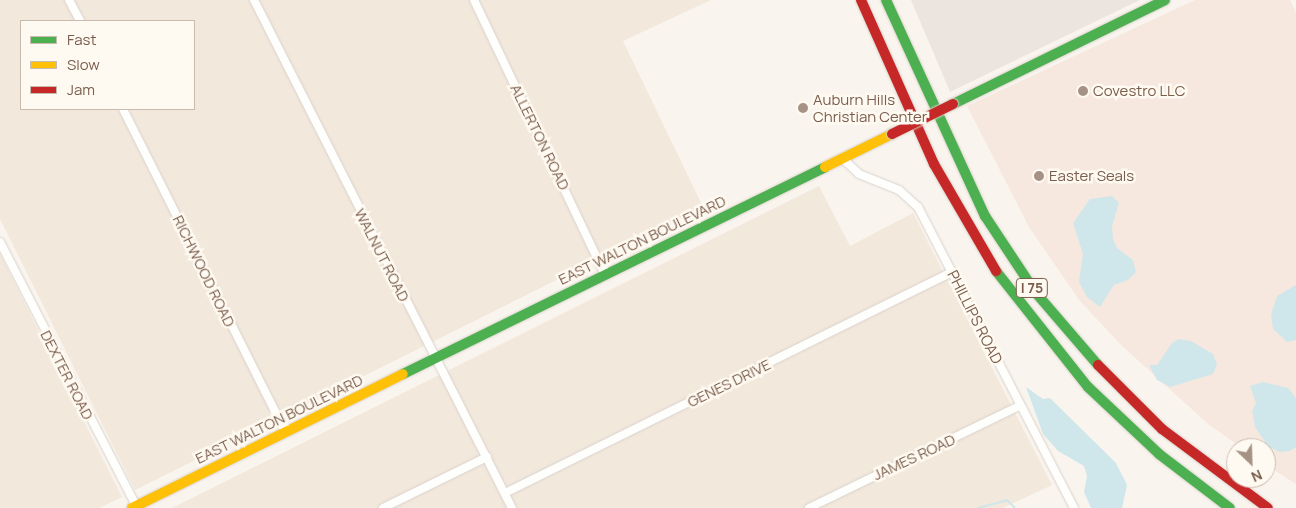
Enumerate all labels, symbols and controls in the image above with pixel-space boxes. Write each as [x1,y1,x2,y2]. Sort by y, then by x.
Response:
legend [20,20,195,110]
text: Fast [67,29,96,50]
text: Slow [67,54,100,75]
text: Jam [67,79,95,100]
street label: ALLERTON ROAD [507,81,573,193]
place label: Covestro LLC [1093,82,1185,100]
marker: Covestro LLC [1077,85,1089,97]
place label: Auburn Hills Christian Center [813,90,927,125]
marker: Auburn Hills Christian Center [797,102,809,114]
place label: Easter Seals [1049,167,1134,185]
marker: Easter Seals [1033,170,1045,182]
street label: EAST WALTON BOULEVARD [555,191,729,289]
street label: WALNUT ROAD [351,205,413,305]
street label: RICHWOOD ROAD [169,212,239,330]
street label: PHILLIPS ROAD [944,267,1006,367]
road number: I 75 [1016,276,1048,300]
street label: DEXTER ROAD [37,327,97,423]
street label: GENES DRIVE [684,355,774,411]
street label: EAST WALTON BOULEVARD [192,370,366,468]
street label: JAMES ROAD [870,430,958,484]
north arrow [1226,438,1276,488]
text: N [1248,466,1265,487]

